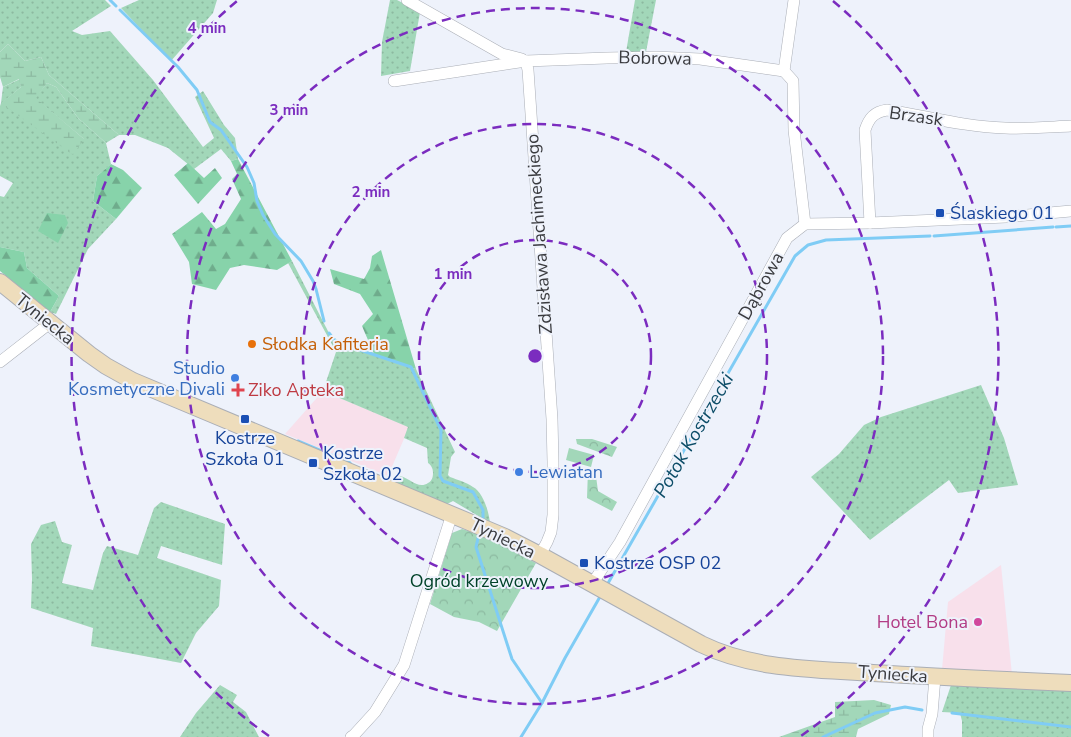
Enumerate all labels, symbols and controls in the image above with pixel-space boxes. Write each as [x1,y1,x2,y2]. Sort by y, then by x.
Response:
text: 4 min [188,18,226,38]
street label: Bobrowa [618,45,692,71]
text: 3 min [270,100,308,120]
street label: Brzask [888,100,945,132]
street label: Zdzisława Jachimeckiego [520,133,558,335]
text: 2 min [352,182,390,202]
place label: Ślaskiego 01 [950,201,1054,225]
marker: Ślaskiego 01 [934,207,946,219]
street label: Dąbrowa [733,248,789,324]
text: 1 min [434,264,472,284]
street label: Tyniecka [10,288,80,350]
place label: Słodka Kafiteria [262,332,389,356]
marker: Słodka Kafiteria [246,338,258,350]
centre of rings [526,347,544,365]
place label: Studio Kosmetyczne Divali [68,356,225,401]
water label: Potok Kostrzecki [648,368,740,503]
marker: Studio Kosmetyczne Divali [229,372,241,384]
place label: Ziko Apteka [248,378,344,402]
marker: Ziko Apteka [232,384,244,396]
marker: Kostrze Szkoła 01 [239,413,251,425]
place label: Kostrze Szkoła 01 [205,426,285,471]
place label: Kostrze Szkoła 02 [323,441,402,486]
marker: Kostrze Szkoła 02 [307,457,319,469]
place label: Lewiatan [529,460,603,484]
marker: Lewiatan [513,466,525,478]
street label: Tyniecka [466,512,540,564]
place label: Kostrze OSP 02 [594,551,721,575]
marker: Kostrze OSP 02 [578,557,590,569]
park label: Ogród krzewowy [410,569,549,593]
place label: Hotel Bona [877,610,968,634]
marker: Hotel Bona [972,616,984,628]
street label: Tyniecka [857,660,929,688]

